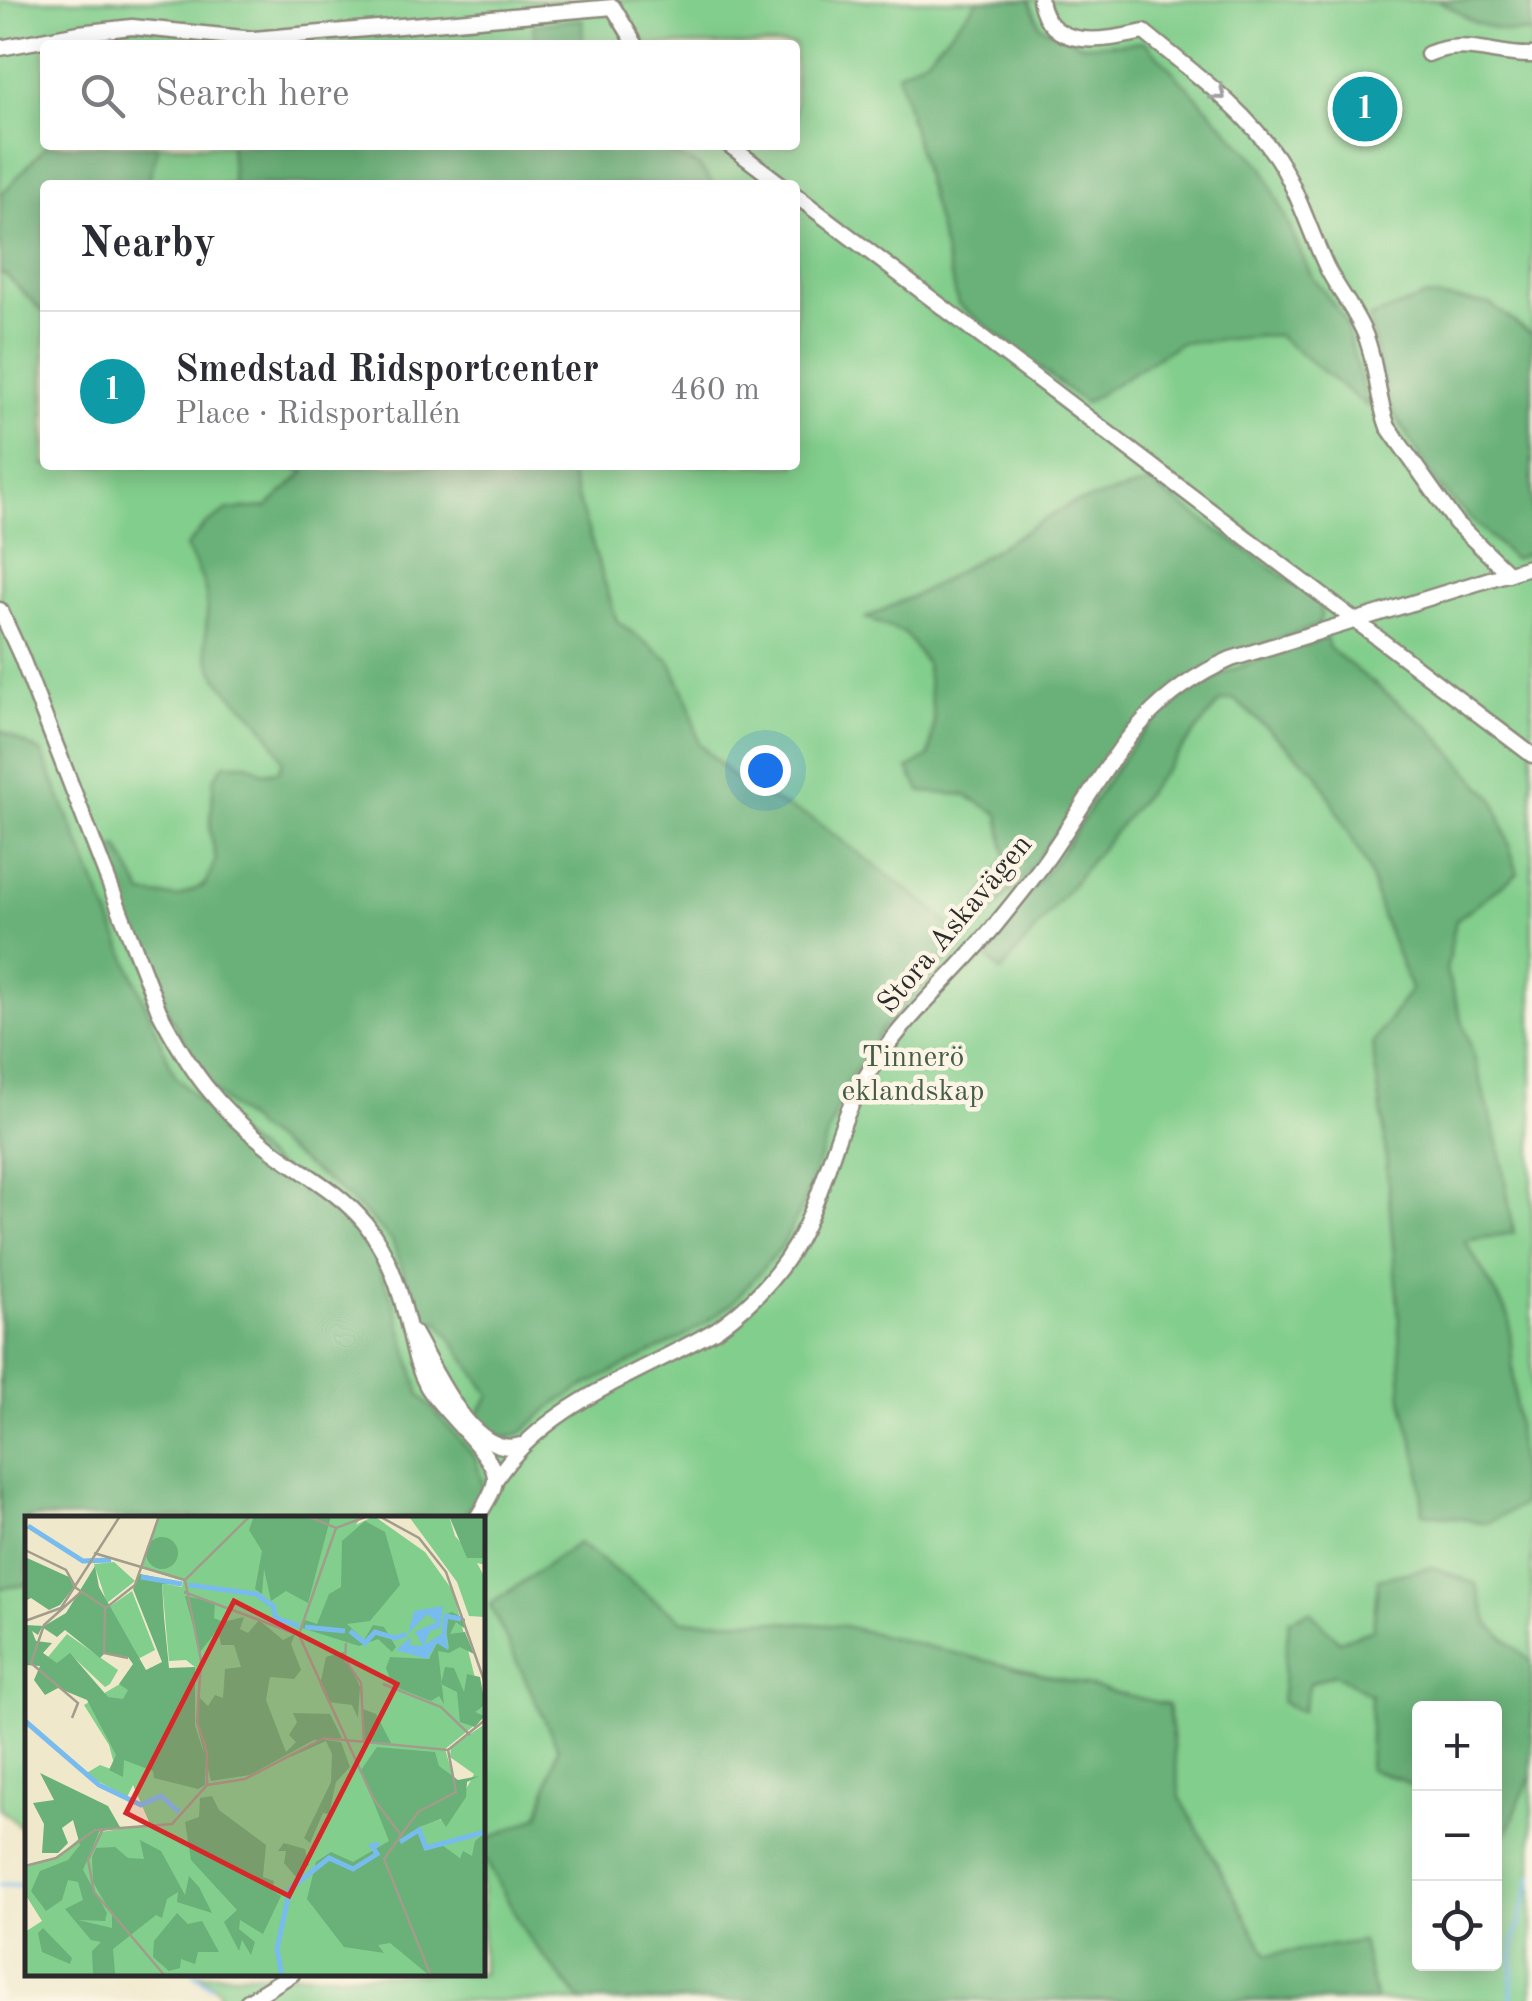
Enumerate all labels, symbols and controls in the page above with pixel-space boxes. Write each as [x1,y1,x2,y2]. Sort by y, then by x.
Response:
search box [40,40,800,150]
icon: search [75,68,130,123]
pin: 1 [1332,72,1398,146]
text: Search here [155,76,350,114]
one-way arrow [1207,82,1225,100]
text: Nearby [80,224,216,266]
text: Smedstad Ridsportcenter [175,352,599,390]
text: 1 [103,375,122,407]
text: 460 m [670,375,760,407]
text: Place · Ridsportallén [175,399,461,431]
your location [740,745,791,796]
street label: Stora Askavägen [873,830,1038,1019]
park label: Tinnerö eklandskap [841,1043,985,1107]
inset map [25,1516,485,1976]
map controls [1412,1701,1502,1971]
button: + [1412,1701,1502,1791]
button: − [1412,1791,1502,1881]
button: locate [1412,1881,1502,1971]

